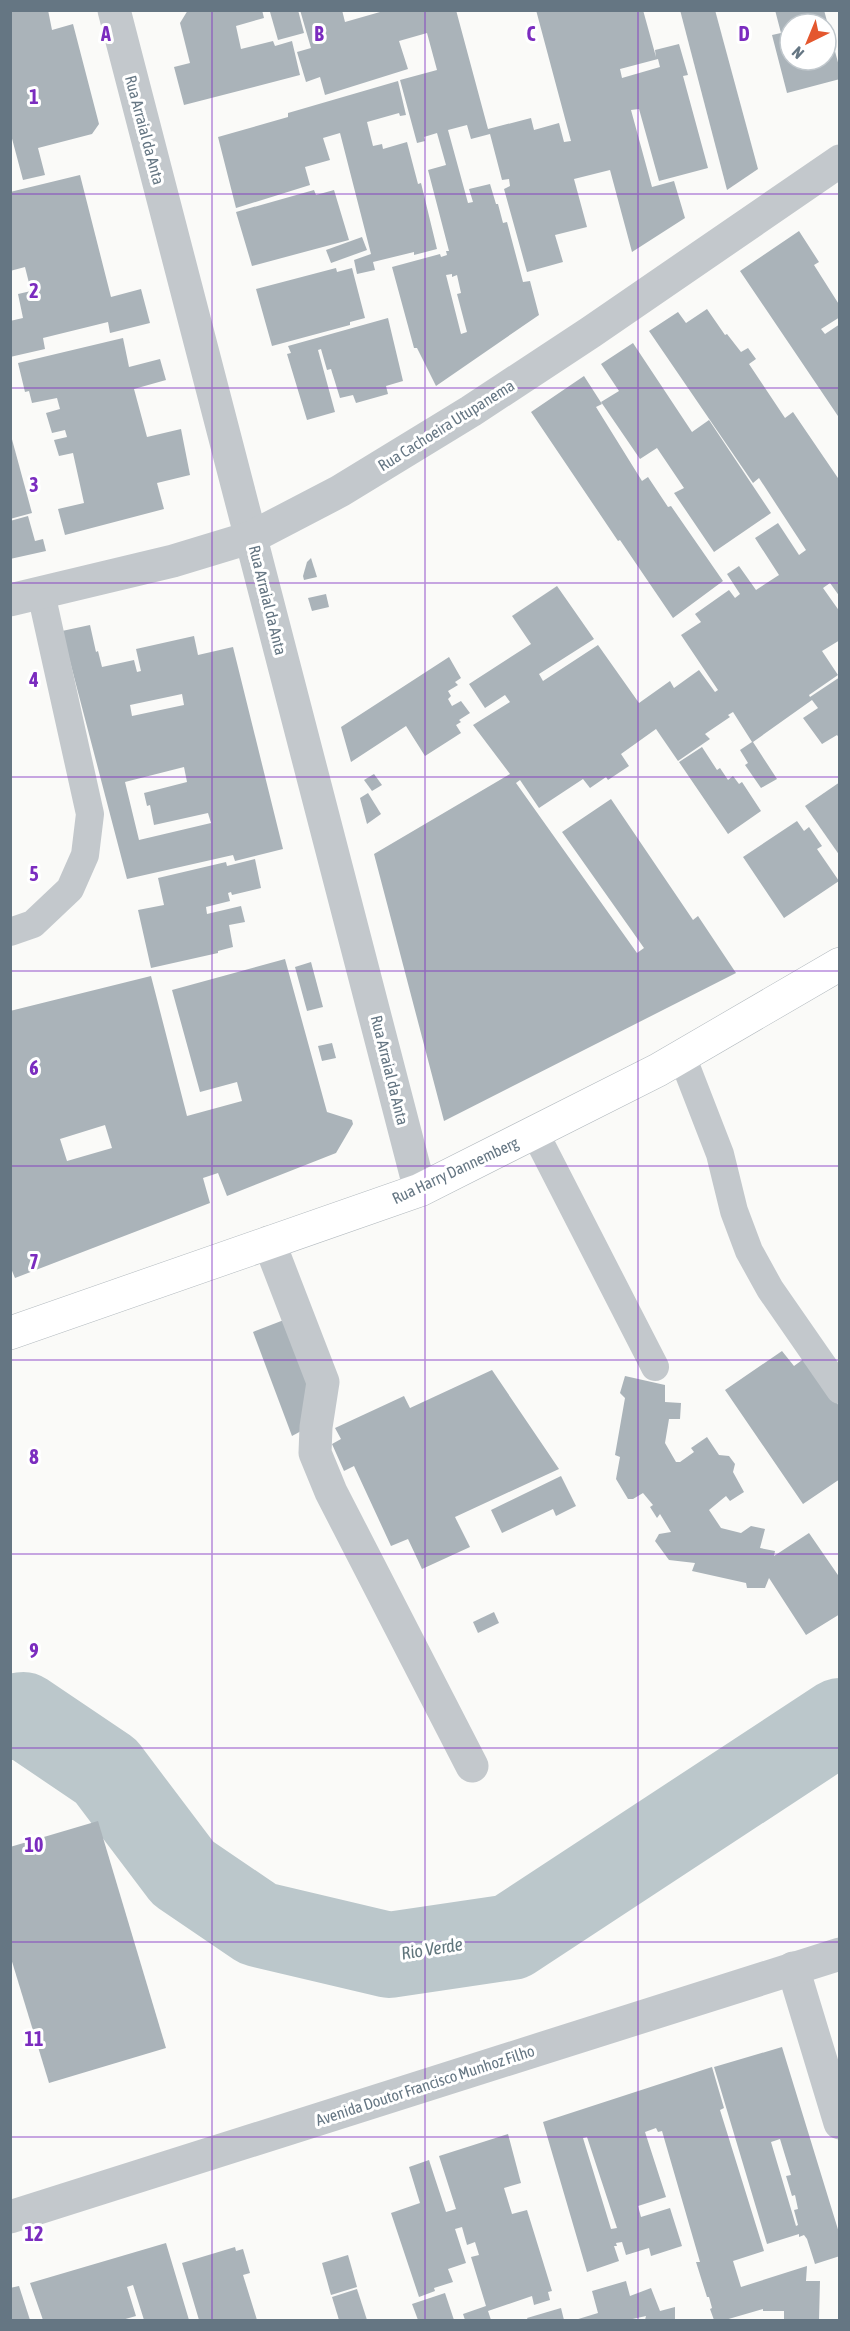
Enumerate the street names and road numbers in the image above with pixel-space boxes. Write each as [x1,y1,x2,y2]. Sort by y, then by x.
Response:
street label: Rua Arraial da Anta [122,73,168,187]
street label: Rua Cachoeira Utupanema [375,376,518,475]
street label: Rua Arraial da Anta [246,543,290,657]
street label: Rua Arraial da Anta [368,1013,412,1127]
street label: Rua Harry Dannemberg [389,1133,521,1208]
street label: Avenida Doutor Francisco Munhoz Filho [313,2041,537,2129]

